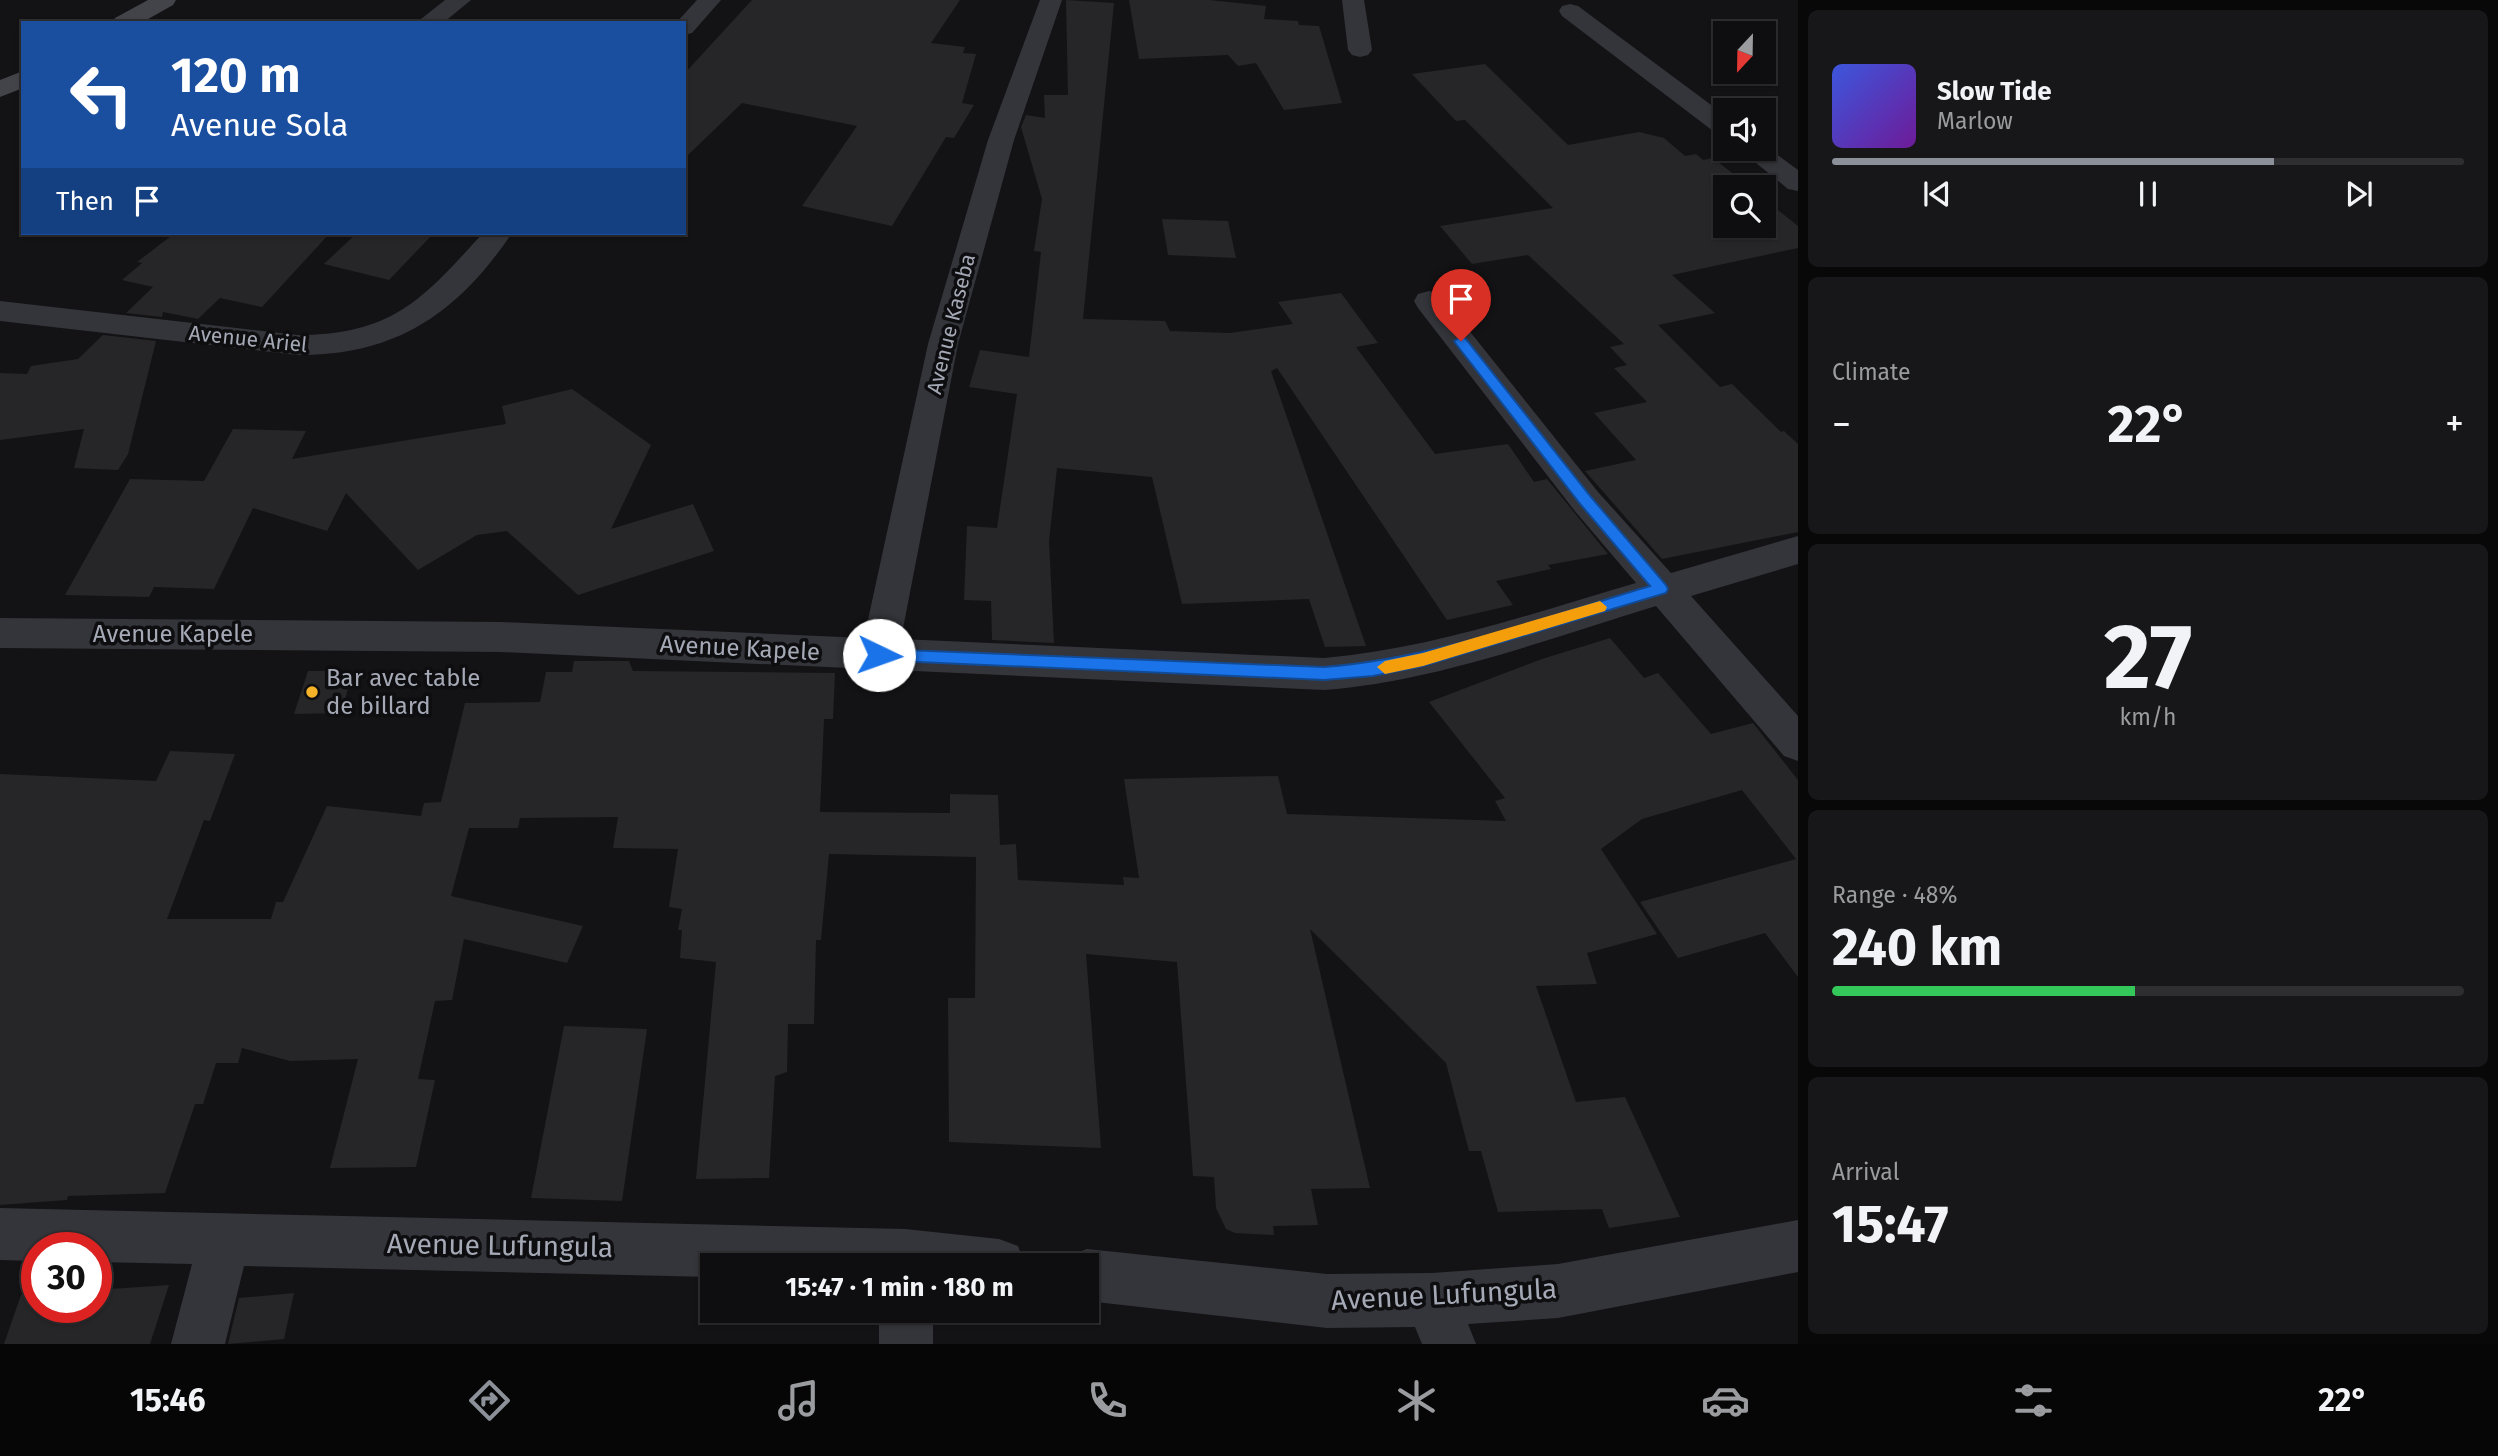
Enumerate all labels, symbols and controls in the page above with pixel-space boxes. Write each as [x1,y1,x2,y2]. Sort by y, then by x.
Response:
north arrow [1713,21,1776,84]
map controls [1713,21,1776,238]
text: 120 m [171,46,301,105]
icon: left [56,49,147,140]
text: Slow Tide [1937,76,2052,107]
button: sound [1713,98,1776,161]
text: Avenue Sola [171,106,348,144]
text: Marlow [1937,107,2013,135]
button: search [1713,175,1776,238]
icon: previous [1918,175,1956,213]
icon: pause [2129,175,2167,213]
icon: next [2340,175,2378,213]
icon: arrive [128,182,166,220]
text: Then [56,186,114,217]
street label: Avenue Kaseba [921,251,981,397]
pin [1431,269,1491,341]
icon: arrive [1442,280,1480,318]
street label: Avenue Ariel [187,320,309,358]
text: Climate [1832,358,1911,386]
text: 22° [2108,393,2188,456]
text: − [1832,401,1851,447]
text: + [2445,401,2464,447]
text: 27 [2104,603,2192,712]
position arrow [842,618,916,692]
street label: Avenue Kapele [93,620,253,648]
street label: Avenue Kapele [659,630,821,666]
place label: Bar avec table de billard [326,664,480,720]
marker: Bar avec table de billard [304,684,320,700]
text: km/h [2120,703,2176,731]
text: Range · 48% [1832,881,1957,909]
text: 240 km [1832,916,2002,979]
text: Arrival [1832,1158,1899,1186]
text: 15:47 [1832,1193,1948,1256]
street label: Avenue Lufungula [387,1227,613,1264]
speed limit sign: 30 [21,1232,112,1323]
text: 15:47 · 1 min · 180 m [785,1272,1014,1303]
street label: Avenue Lufungula [1330,1272,1558,1317]
icon: directions [465,1376,514,1425]
icon: music [774,1376,823,1425]
icon: phone [1083,1376,1132,1425]
icon: climate [1392,1376,1441,1425]
icon: car [1701,1376,1750,1425]
icon: filters [2009,1376,2058,1425]
text: 15:46 [130,1381,206,1419]
text: 22° [2318,1381,2368,1419]

